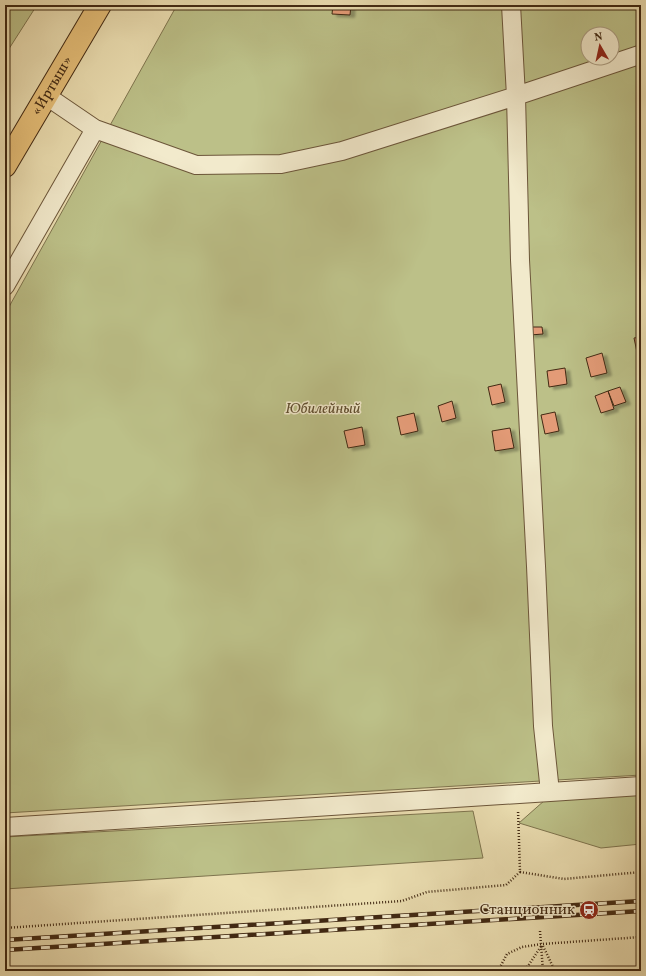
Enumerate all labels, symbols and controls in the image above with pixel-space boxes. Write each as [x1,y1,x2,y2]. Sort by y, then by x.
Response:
north arrow [580,26,620,66]
text: N [594,30,604,46]
street label: «Иртыш» [26,52,78,120]
park label: Юбилейный [286,399,361,420]
station icon: Станционник [578,899,600,921]
place label: Станционник [480,900,575,921]

